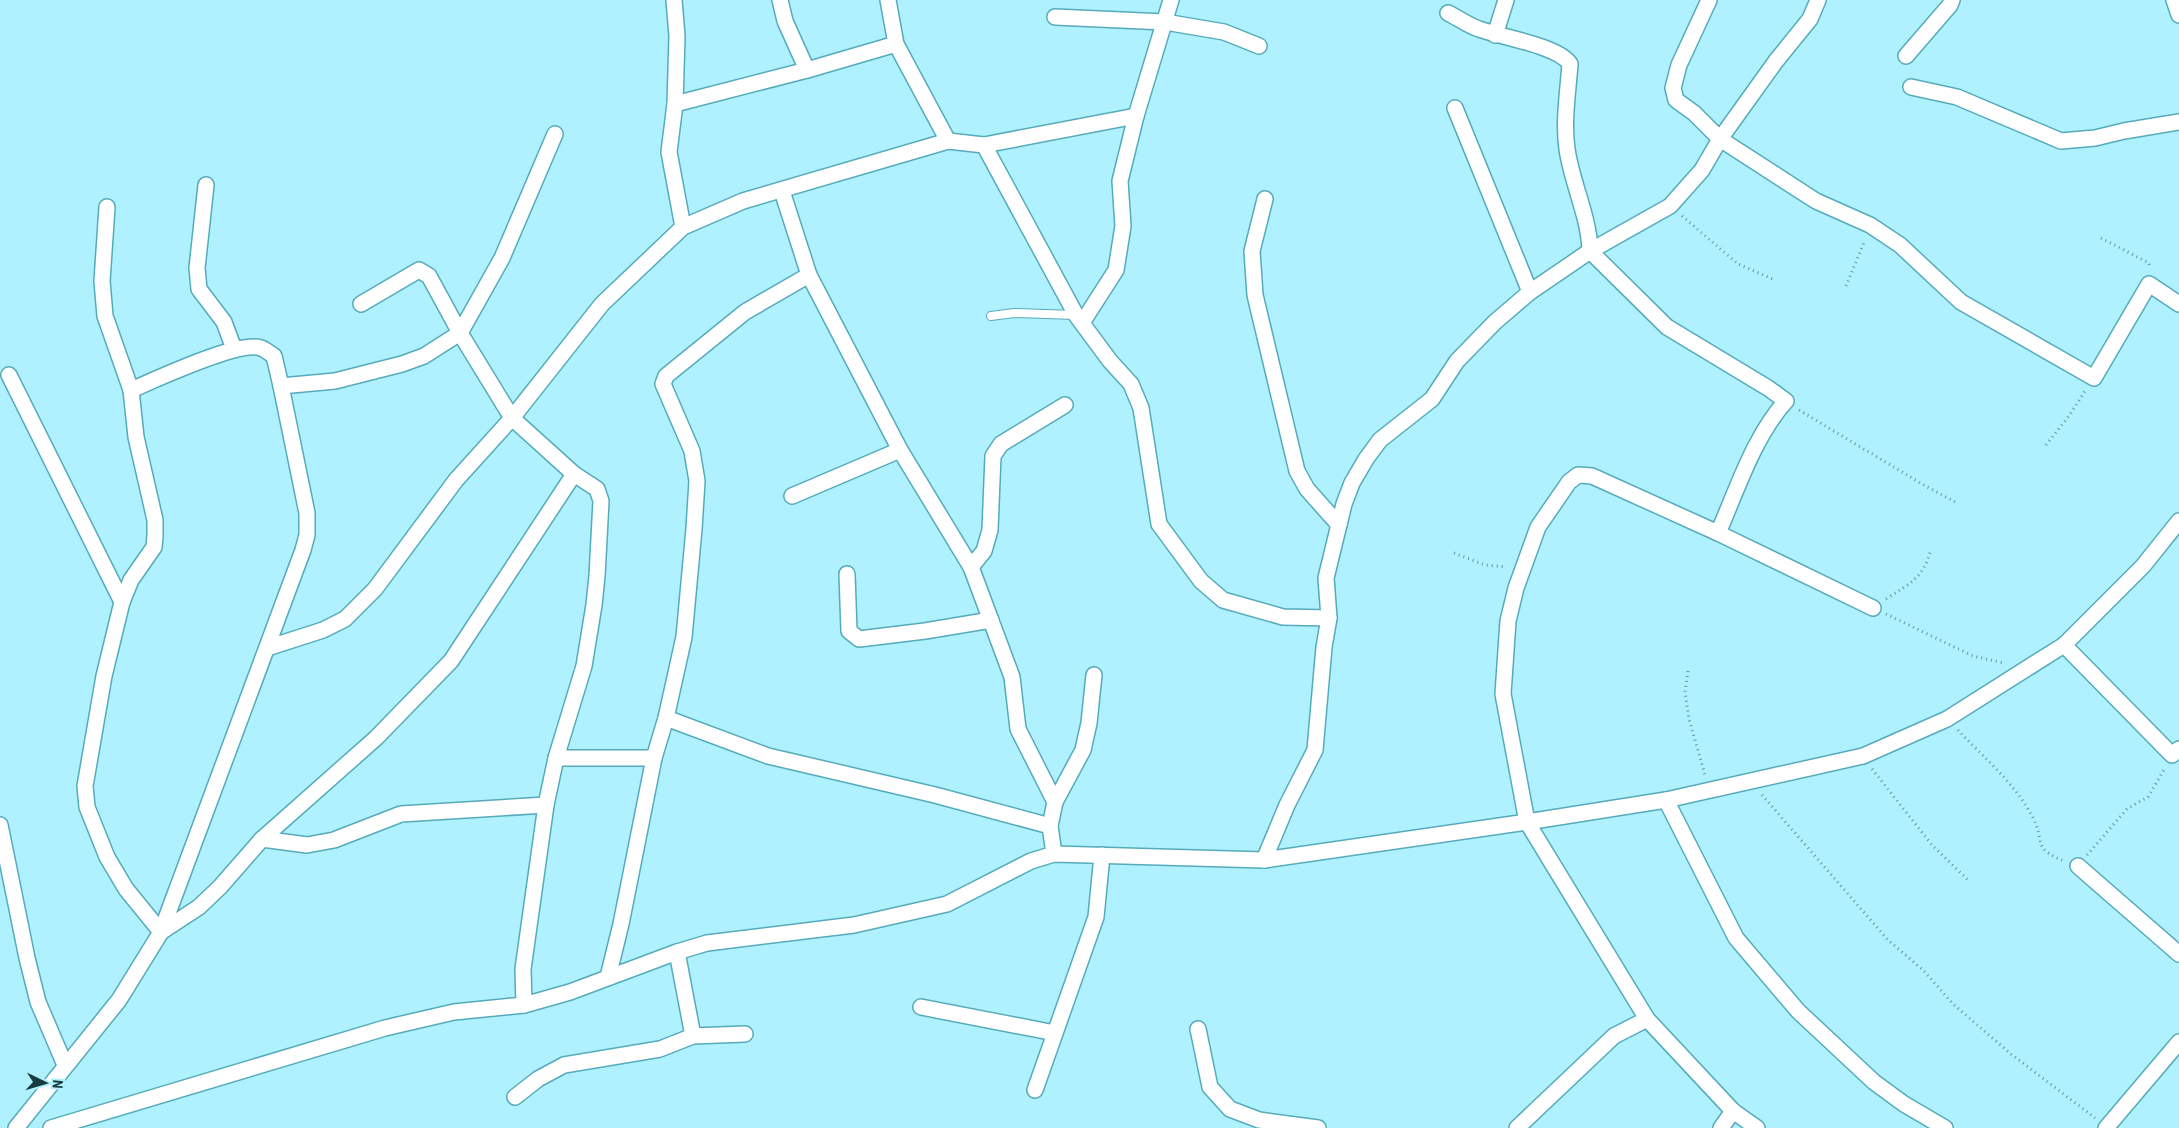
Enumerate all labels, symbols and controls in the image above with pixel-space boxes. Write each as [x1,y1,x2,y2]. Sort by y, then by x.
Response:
north arrow [20,1058,70,1108]
text: N [50,1079,66,1089]

